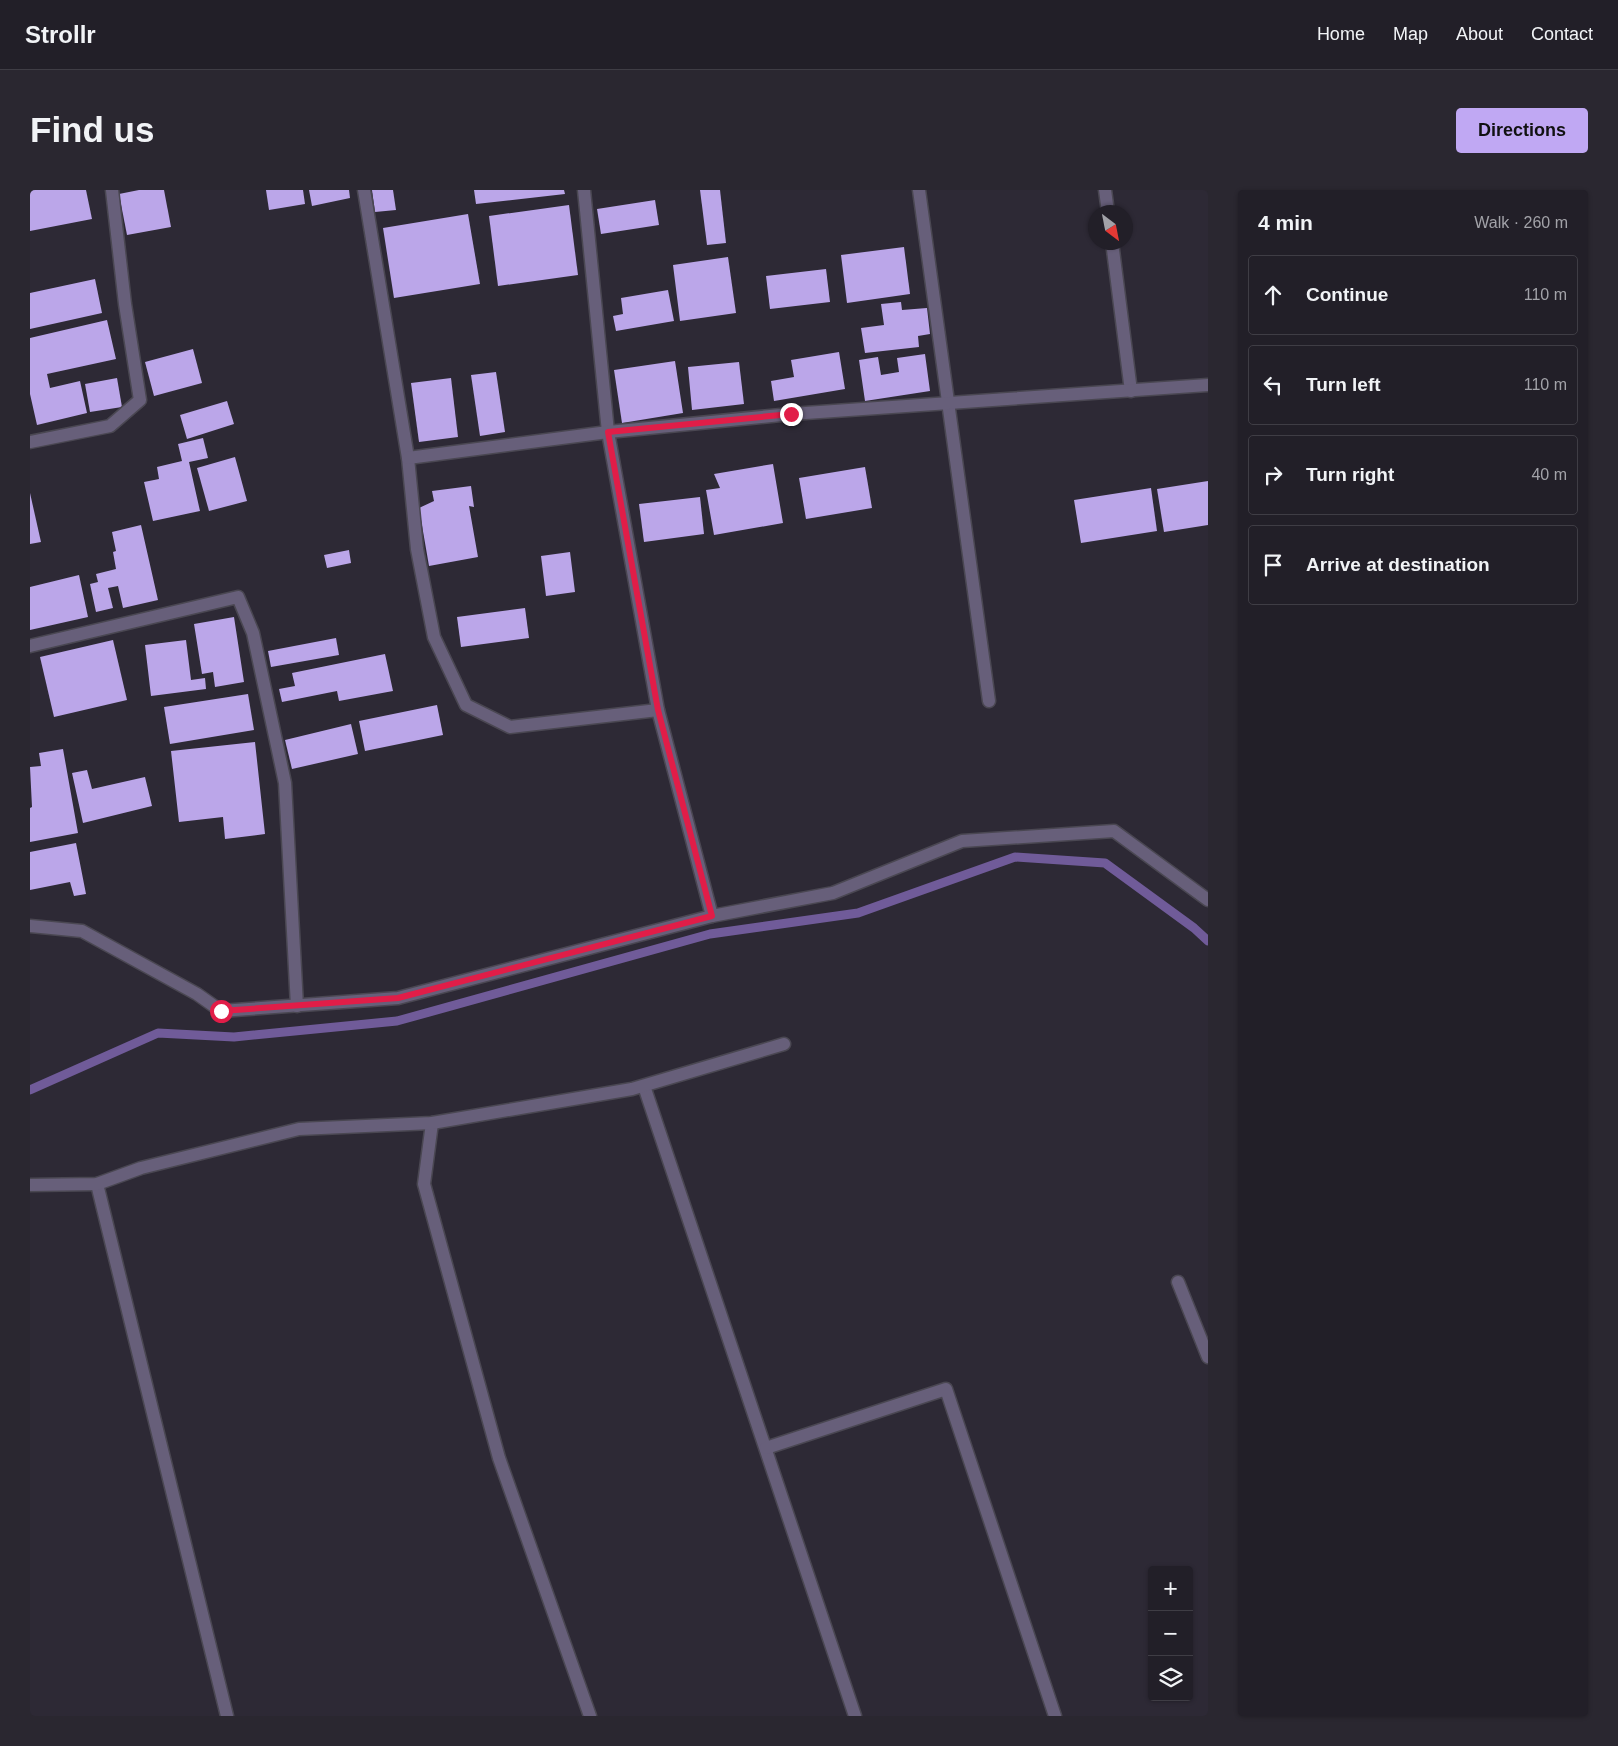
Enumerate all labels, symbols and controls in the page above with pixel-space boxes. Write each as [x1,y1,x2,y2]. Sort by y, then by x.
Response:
text: Strollr [25,21,96,48]
text: Home [1317,24,1365,44]
text: Map [1393,24,1428,44]
text: About [1456,24,1503,44]
text: Contact [1531,24,1593,44]
button: Directions [1456,108,1588,153]
text: Find us [30,110,154,149]
north arrow [1088,205,1133,250]
text: 4 min [1258,211,1313,234]
text: Walk · 260 m [1474,214,1568,231]
icon: ahead [1259,281,1287,309]
text: Continue [1306,284,1388,305]
text: 110 m [1524,286,1567,303]
icon: left [1259,371,1287,399]
text: Turn left [1306,374,1381,395]
text: 110 m [1524,376,1567,393]
route end [780,403,803,426]
icon: right [1259,461,1287,489]
text: Turn right [1306,464,1394,485]
text: 40 m [1531,466,1567,483]
icon: arrive [1259,551,1287,579]
text: Arrive at destination [1306,554,1490,575]
route start [210,1000,233,1023]
map controls [1148,1566,1193,1701]
button: + [1148,1566,1193,1611]
button: − [1148,1611,1193,1656]
button: layers [1148,1656,1193,1701]

